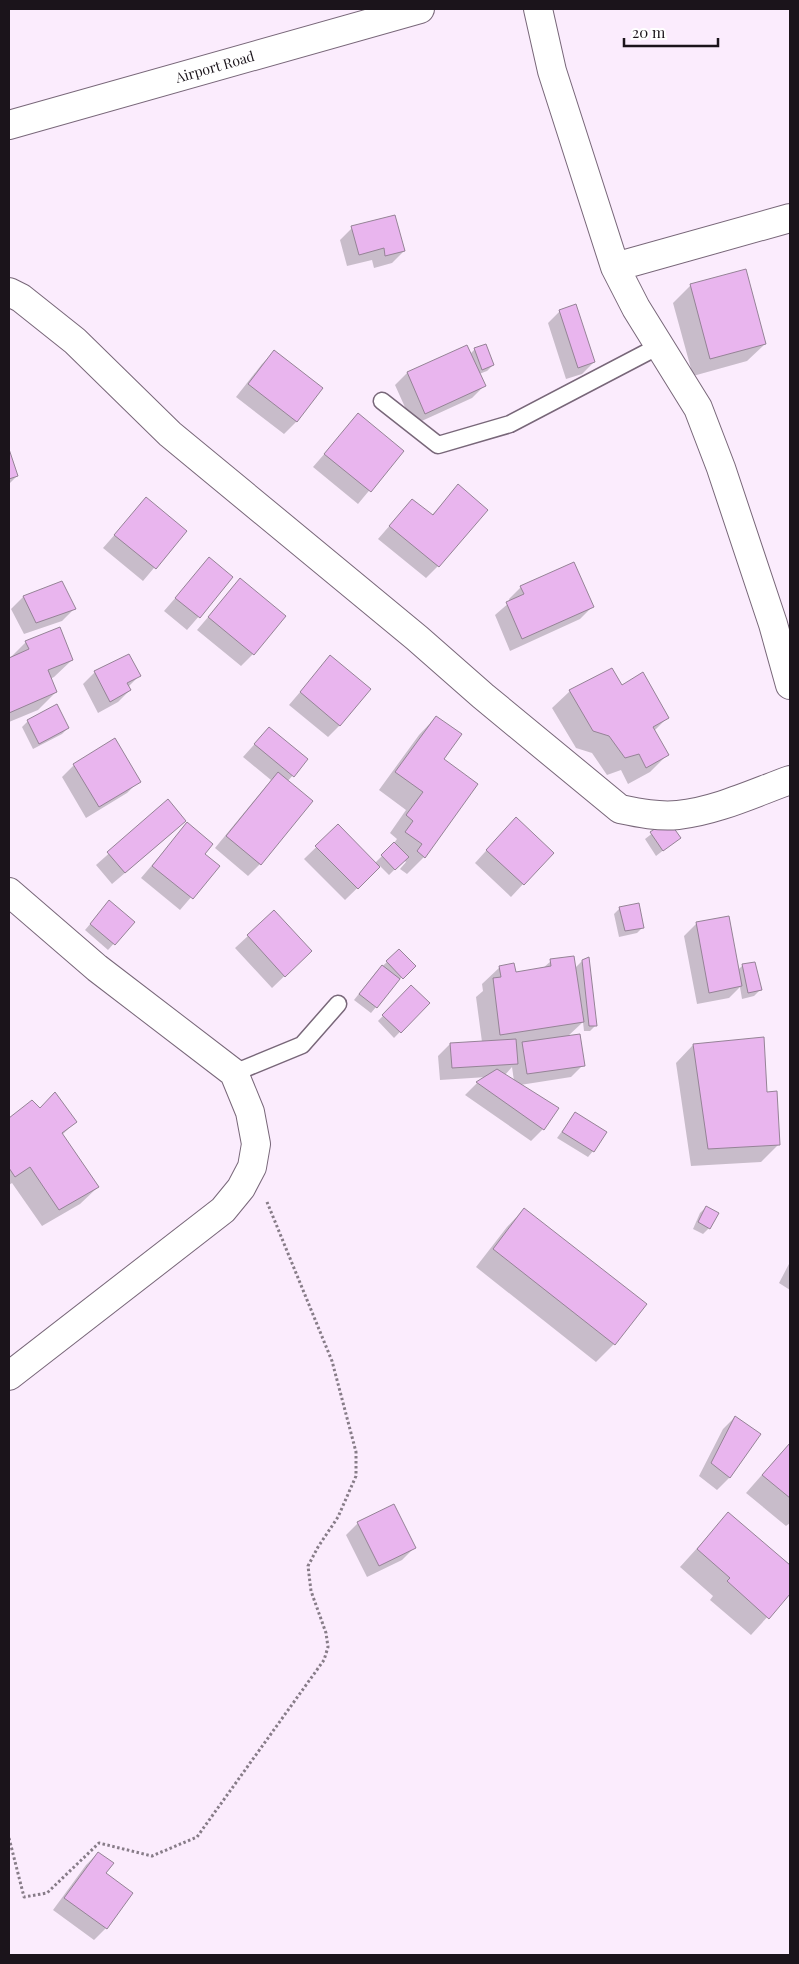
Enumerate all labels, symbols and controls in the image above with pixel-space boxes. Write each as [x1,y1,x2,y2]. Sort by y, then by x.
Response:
scale bar [624,15,718,47]
text: 20 m [632,22,666,42]
street label: Airport Road [172,46,257,87]

